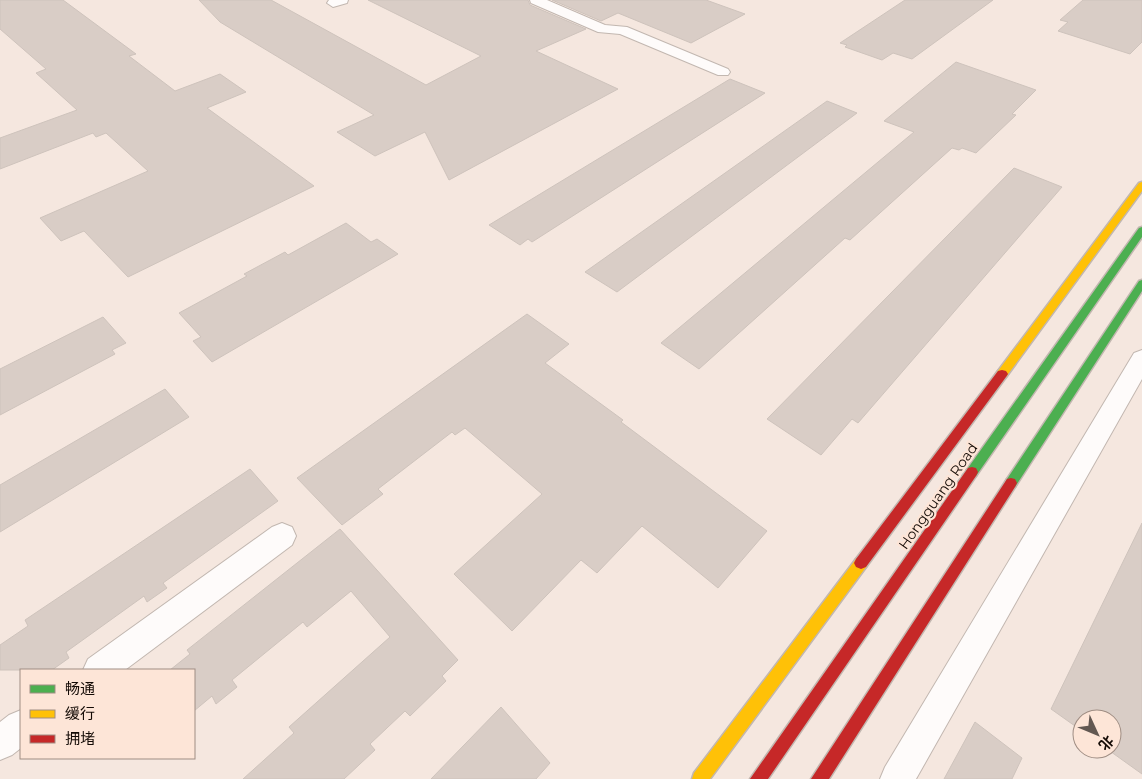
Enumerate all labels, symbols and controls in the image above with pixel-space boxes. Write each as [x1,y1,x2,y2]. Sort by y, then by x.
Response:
street label: Hongguang Road [895,439,981,553]
legend [20,669,195,759]
text: 畅通 [65,679,95,698]
text: 缓行 [65,704,95,723]
north arrow [1072,709,1122,759]
text: 拥堵 [65,729,95,748]
text: 北 [1095,732,1118,754]

